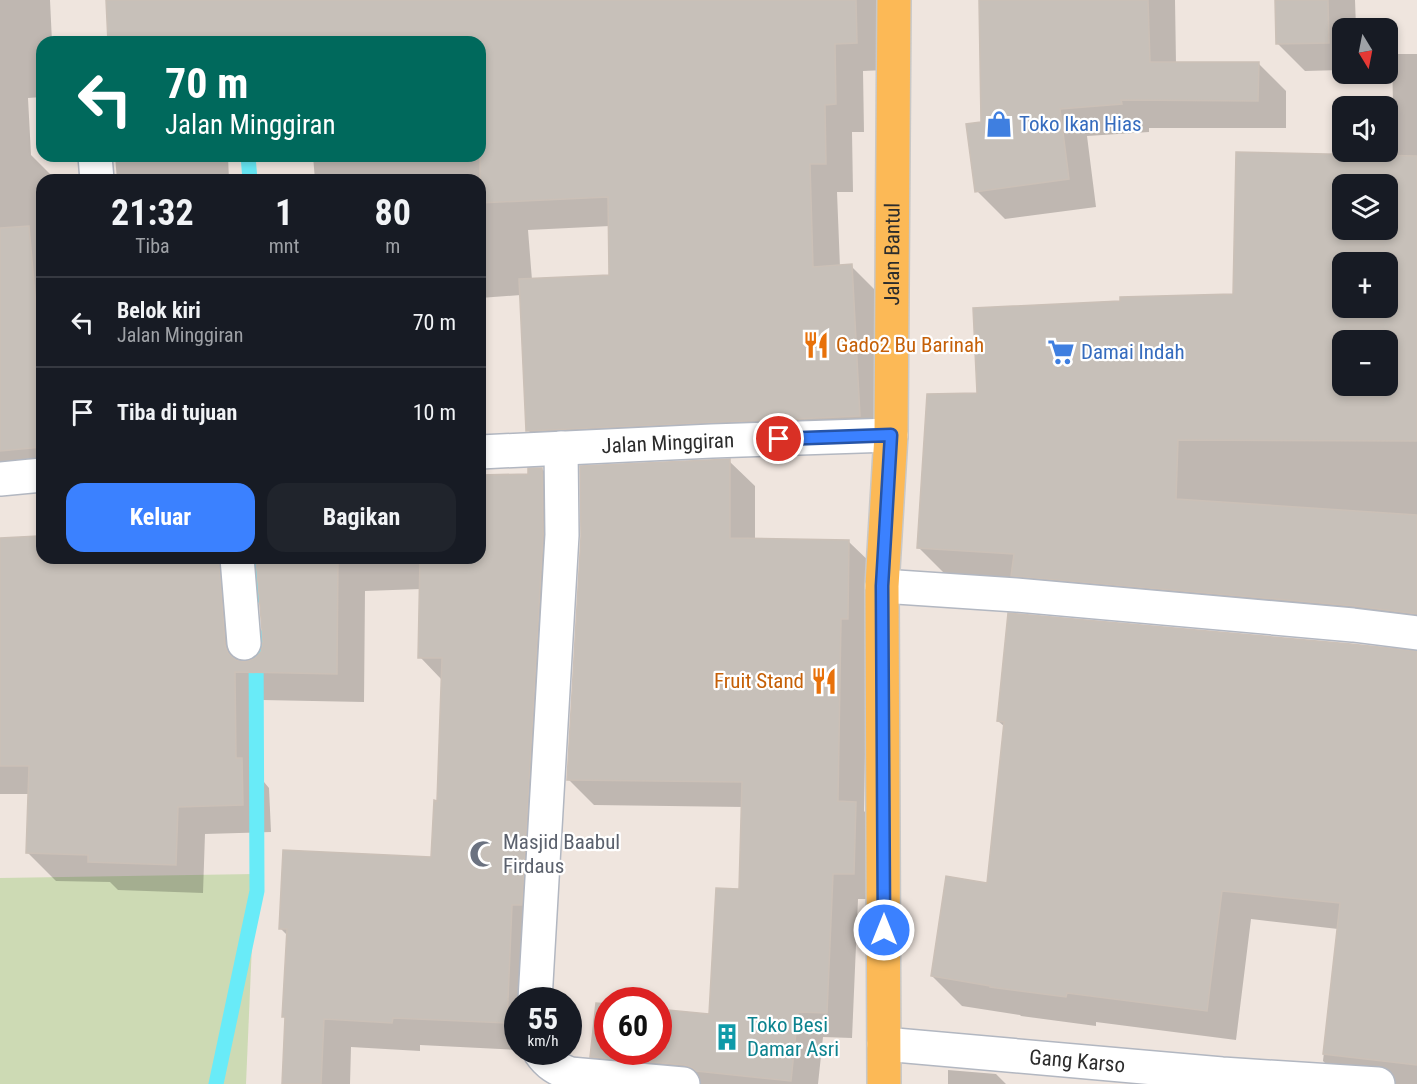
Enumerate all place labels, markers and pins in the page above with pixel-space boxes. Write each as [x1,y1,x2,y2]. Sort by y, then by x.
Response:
shop icon: Toko Ikan Hias [984,109,1014,139]
place label: Toko Ikan Hias [1019,112,1142,136]
restaurant icon: Gado2 Bu Barinah [801,330,831,360]
place label: Gado2 Bu Barinah [836,333,984,357]
supermarket icon: Damai Indah [1046,337,1076,367]
place label: Damai Indah [1081,340,1185,364]
pin [753,413,804,464]
restaurant icon: Fruit Stand [809,666,839,696]
place label: Fruit Stand [714,669,804,693]
place label: Masjid Baabul Firdaus [503,830,620,878]
mosque icon: Masjid Baabul Firdaus [468,839,498,869]
place label: Toko Besi Damar Asri [747,1013,839,1061]
building icon: Toko Besi Damar Asri [712,1022,742,1052]

